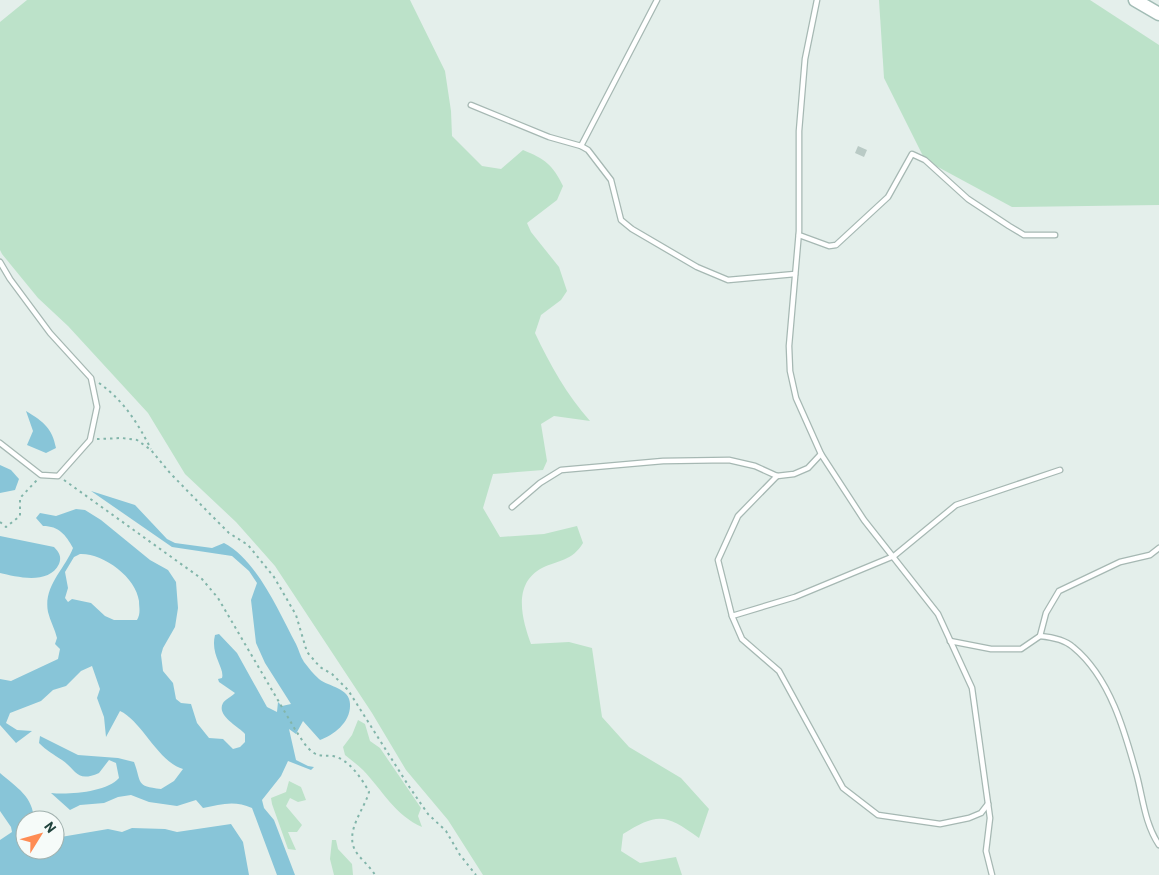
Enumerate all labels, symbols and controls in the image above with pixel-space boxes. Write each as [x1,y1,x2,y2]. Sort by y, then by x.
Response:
north arrow [15,810,65,860]
text: N [41,818,60,836]

